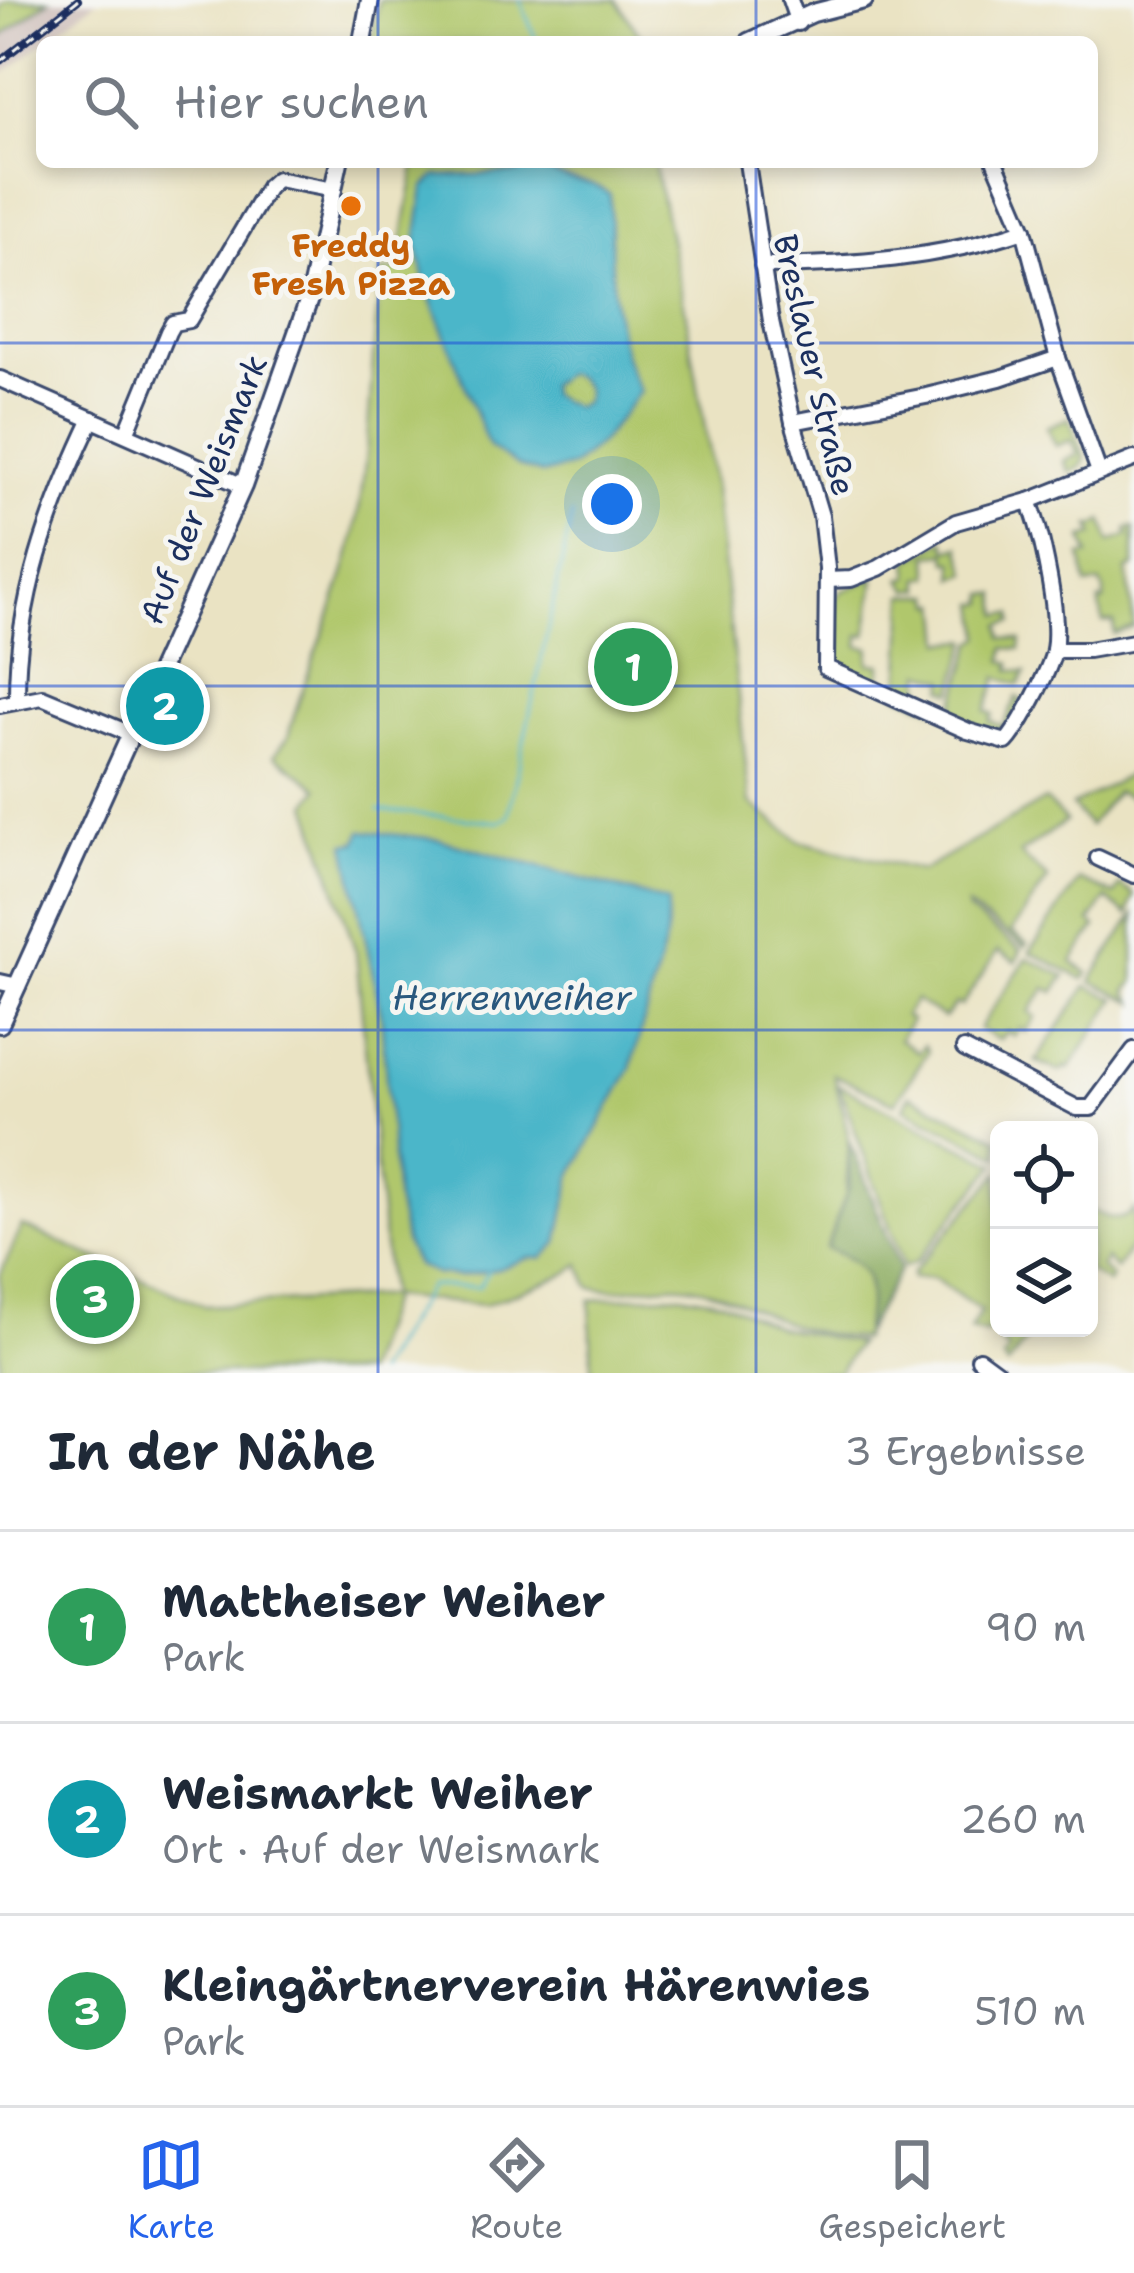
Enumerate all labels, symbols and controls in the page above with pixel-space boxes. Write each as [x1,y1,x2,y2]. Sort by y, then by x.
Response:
search box [36,36,1098,168]
icon: search [78,69,144,135]
text: Hier suchen [174,72,429,132]
marker: Freddy Fresh Pizza [338,193,364,219]
place label: Freddy Fresh Pizza [252,223,451,306]
street label: Breslauer Straße [763,230,866,500]
street label: Auf der Weismark [129,348,278,631]
your location [582,474,642,534]
pin: 1 [594,622,672,712]
pin: 2 [126,661,204,751]
water label: Herrenweiher [392,973,633,1022]
map controls [990,1121,1098,1337]
button: locate [990,1121,1098,1229]
button: layers [990,1229,1098,1337]
pin: 3 [56,1254,134,1344]
text: In der Nähe [48,1417,376,1485]
text: 3 Ergebnisse [845,1425,1086,1477]
text: Mattheiser Weiher [162,1571,606,1631]
text: 1 [78,1601,96,1653]
text: 90 m [985,1601,1086,1653]
text: Park [162,1631,246,1683]
text: Weismarkt Weiher [162,1763,593,1823]
text: 2 [73,1793,101,1845]
text: 260 m [960,1793,1086,1845]
text: Ort · Auf der Weismark [162,1823,601,1875]
text: Kleingärtnerverein Härenwies [162,1955,870,2015]
text: 3 [73,1985,101,2037]
text: 510 m [974,1985,1086,2037]
text: Park [162,2015,246,2067]
tab: Karte [128,2132,215,2249]
tab: Route [470,2132,563,2249]
tab: Gespeichert [819,2132,1006,2249]

